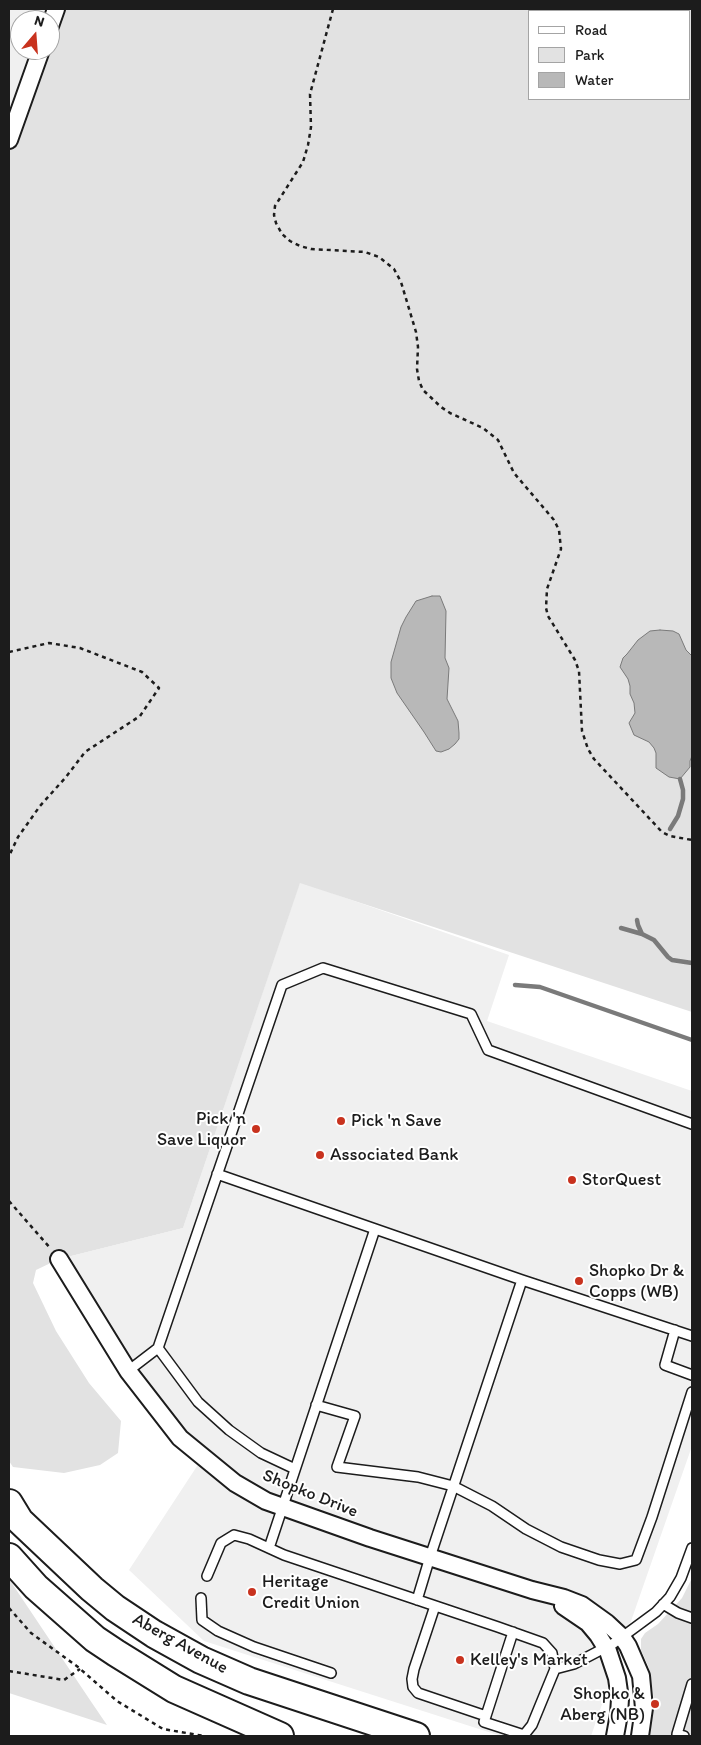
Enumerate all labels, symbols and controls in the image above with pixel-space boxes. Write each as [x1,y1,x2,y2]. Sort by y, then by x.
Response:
north arrow [10,10,60,60]
legend [528,10,691,100]
text: N [32,12,47,31]
text: Road [575,21,607,39]
text: Park [575,46,605,64]
text: Water [575,71,613,89]
place label: Pick 'n Save Liquor [157,1108,246,1150]
place label: Pick 'n Save [351,1110,441,1132]
marker: Pick 'n Save [335,1115,347,1127]
marker: Pick 'n Save Liquor [250,1123,262,1135]
place label: Associated Bank [330,1144,459,1166]
marker: Associated Bank [314,1149,326,1161]
place label: StorQuest [582,1169,661,1191]
marker: StorQuest [566,1174,578,1186]
place label: Shopko Dr & Copps (WB) [589,1260,684,1302]
marker: Shopko Dr & Copps (WB) [573,1275,585,1287]
street label: Shopko Drive [259,1465,361,1523]
place label: Heritage Credit Union [262,1571,360,1614]
marker: Heritage Credit Union [246,1586,258,1598]
street label: Aberg Avenue [128,1609,232,1679]
place label: Kelley's Market [470,1649,588,1671]
marker: Kelley's Market [454,1654,466,1666]
place label: Shopko & Aberg (NB) [560,1683,645,1726]
marker: Shopko & Aberg (NB) [649,1698,661,1710]

